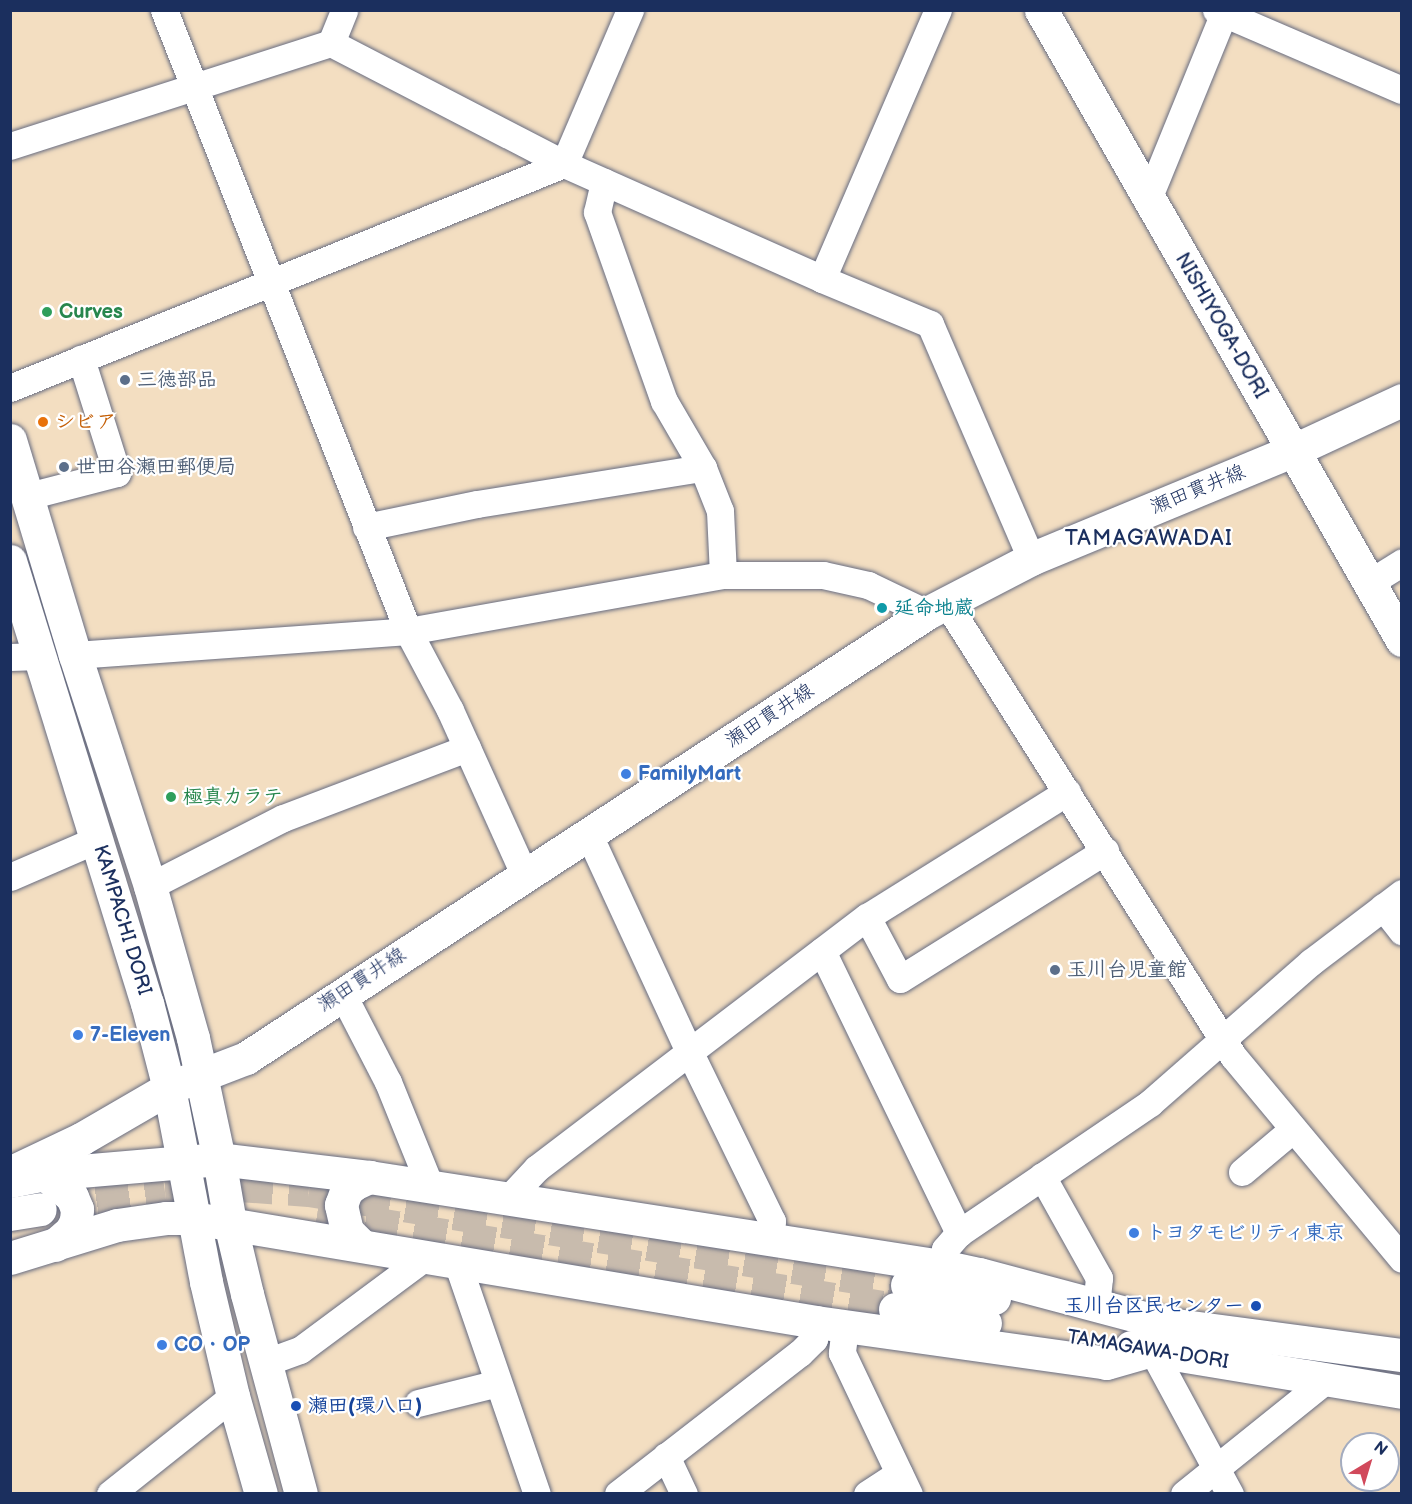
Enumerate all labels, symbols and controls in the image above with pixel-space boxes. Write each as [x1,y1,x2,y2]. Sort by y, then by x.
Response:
street label: NISHIYOGA-DORI [1170,249,1272,403]
place label: Curves [59,300,123,324]
marker: Curves [40,305,54,319]
place label: 三徳部品 [137,368,217,392]
marker: 三徳部品 [118,373,132,387]
place label: シビア [55,410,115,434]
marker: シビア [36,415,50,429]
place label: 世田谷瀬田郵便局 [76,455,236,479]
marker: 世田谷瀬田郵便局 [57,460,71,474]
street label: 瀬田貫井線 [1147,460,1249,520]
district label: TAMAGAWADAI [1065,526,1233,552]
place label: 延命地蔵 [894,596,974,620]
marker: 延命地蔵 [875,601,889,615]
street label: 瀬田貫井線 [722,679,818,753]
place label: FamilyMart [638,762,741,786]
marker: FamilyMart [619,767,633,781]
place label: 極真カラテ [183,785,283,809]
marker: 極真カラテ [164,790,178,804]
street label: KAMPACHI DORI [88,842,156,998]
street label: 瀬田貫井線 [314,943,410,1017]
place label: 玉川台児童館 [1067,958,1187,982]
marker: 玉川台児童館 [1048,963,1062,977]
place label: 7-Eleven [90,1023,171,1047]
marker: 7-Eleven [71,1028,85,1042]
place label: トヨタモビリティ東京 [1146,1221,1346,1245]
marker: トヨタモビリティ東京 [1127,1226,1141,1240]
place label: 玉川台区民センター [1064,1294,1244,1318]
marker: 玉川台区民センター [1249,1299,1263,1313]
street label: TAMAGAWA-DORI [1066,1325,1230,1375]
place label: CO・OP [174,1333,250,1357]
marker: CO・OP [155,1338,169,1352]
place label: 瀬田(環八口) [308,1394,422,1418]
marker: 瀬田(環八口) [289,1399,303,1413]
north arrow [1340,1432,1400,1492]
text: N [1370,1438,1391,1460]

